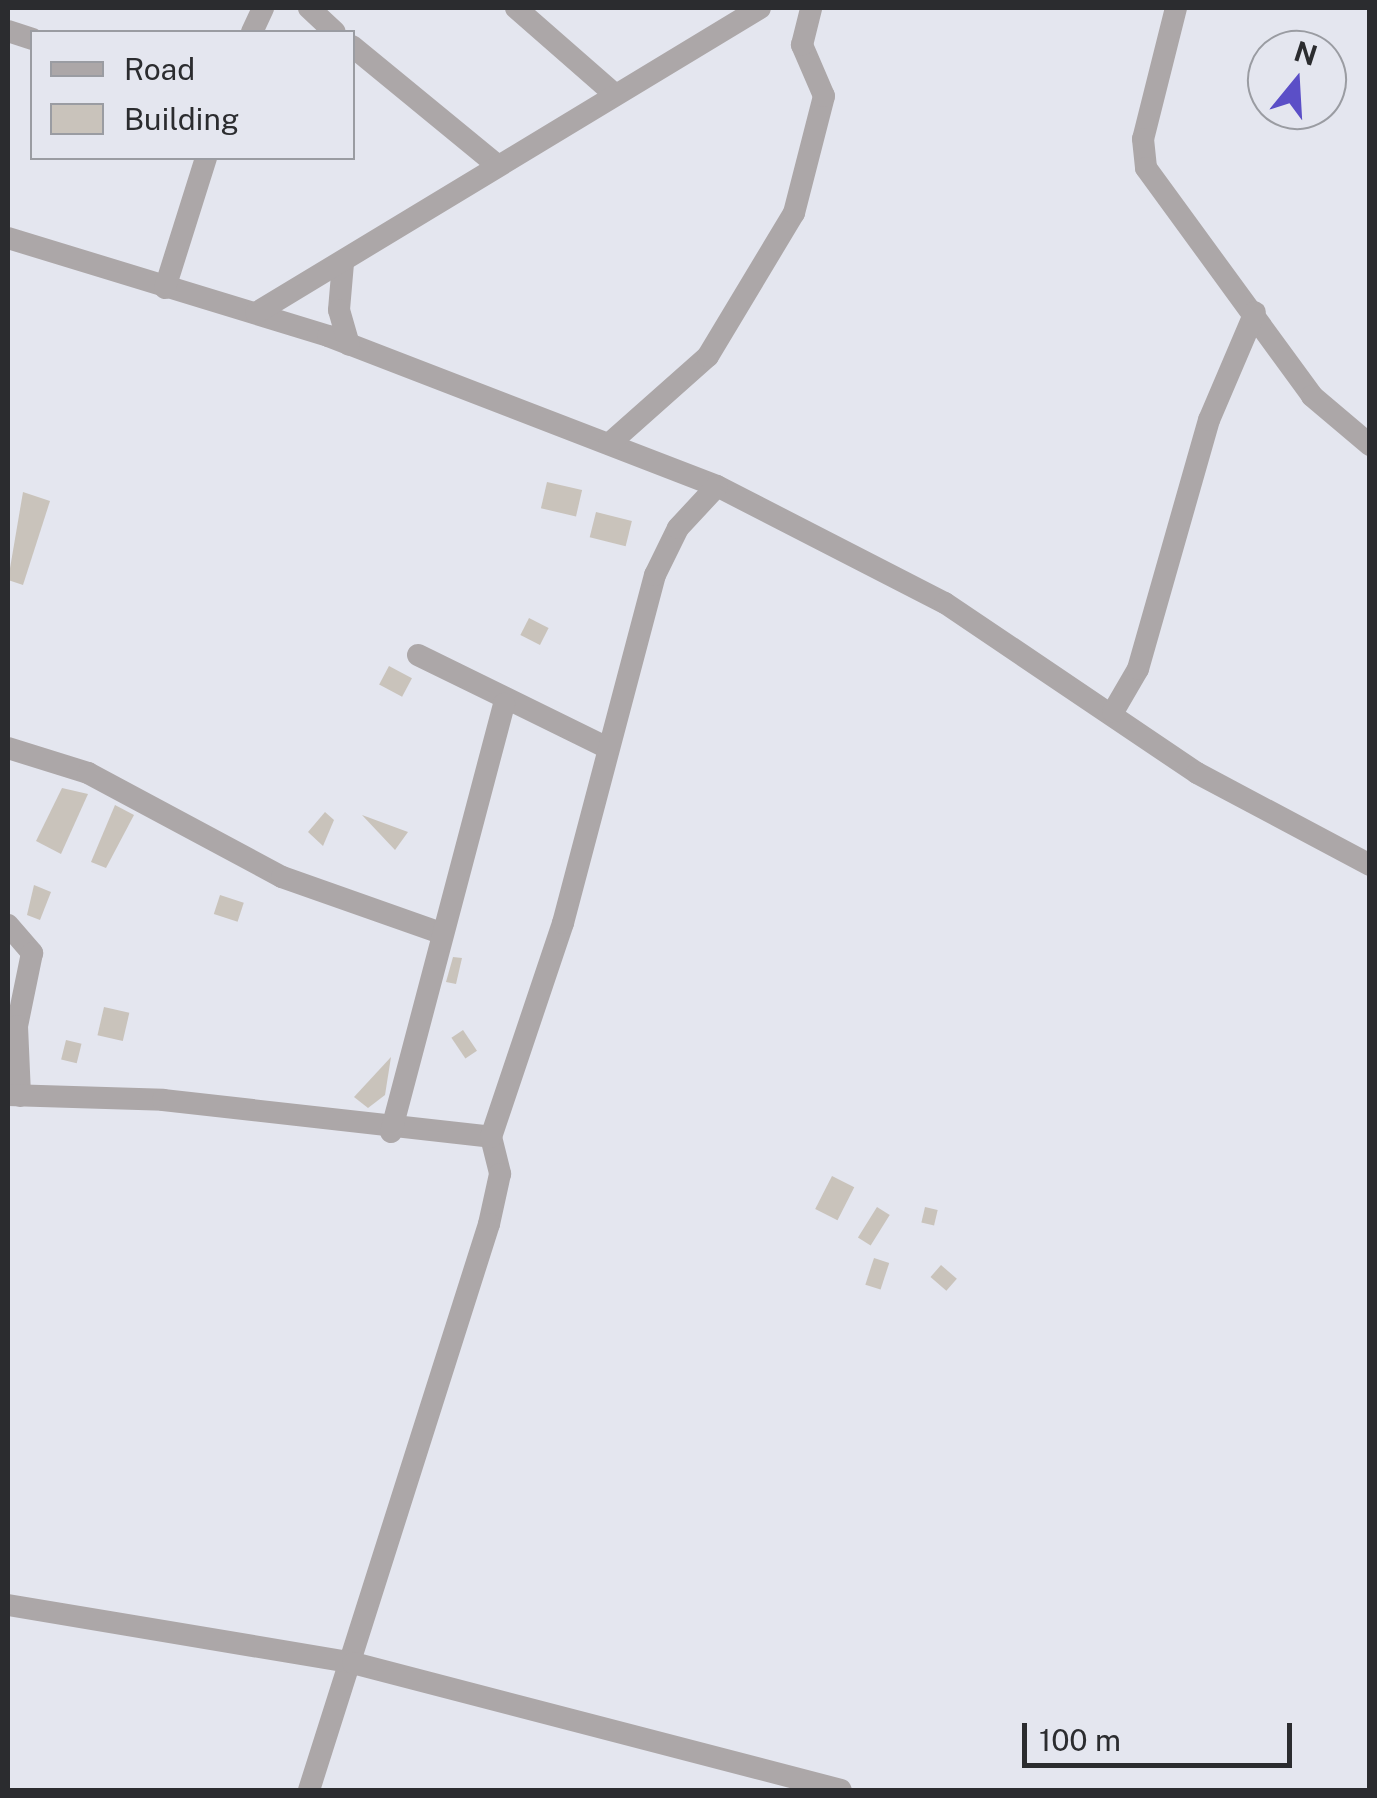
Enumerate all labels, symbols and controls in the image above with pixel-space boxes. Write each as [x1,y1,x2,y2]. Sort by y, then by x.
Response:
legend [30,30,355,160]
north arrow [1247,30,1347,130]
text: N [1290,34,1321,72]
text: Road [124,51,195,87]
text: Building [124,101,239,137]
scale bar [1027,1703,1297,1765]
text: 100 m [1039,1722,1121,1758]

